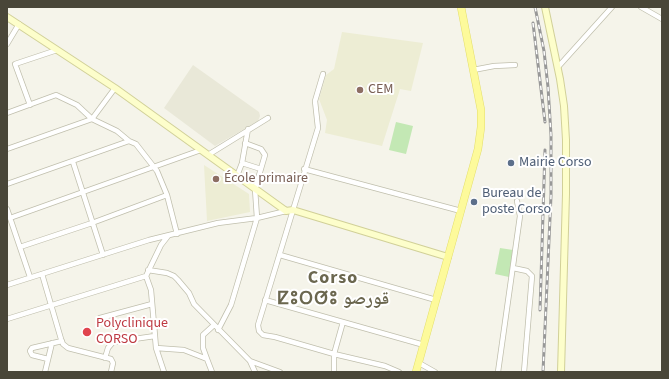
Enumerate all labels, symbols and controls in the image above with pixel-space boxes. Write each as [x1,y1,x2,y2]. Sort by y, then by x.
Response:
place label: CEM [368,82,394,98]
marker: CEM [355,85,365,95]
place label: Mairie Corso [519,155,592,171]
marker: Mairie Corso [506,158,516,168]
place label: École primaire [224,171,308,187]
marker: École primaire [211,174,221,184]
place label: Bureau de poste Corso [482,186,551,218]
marker: Bureau de poste Corso [469,197,479,207]
district label: Corso ⵇⵓⵔⵚⵓ قورصو [280,268,386,310]
place label: Polyclinique CORSO [96,316,168,348]
marker: Polyclinique CORSO [81,326,93,338]

